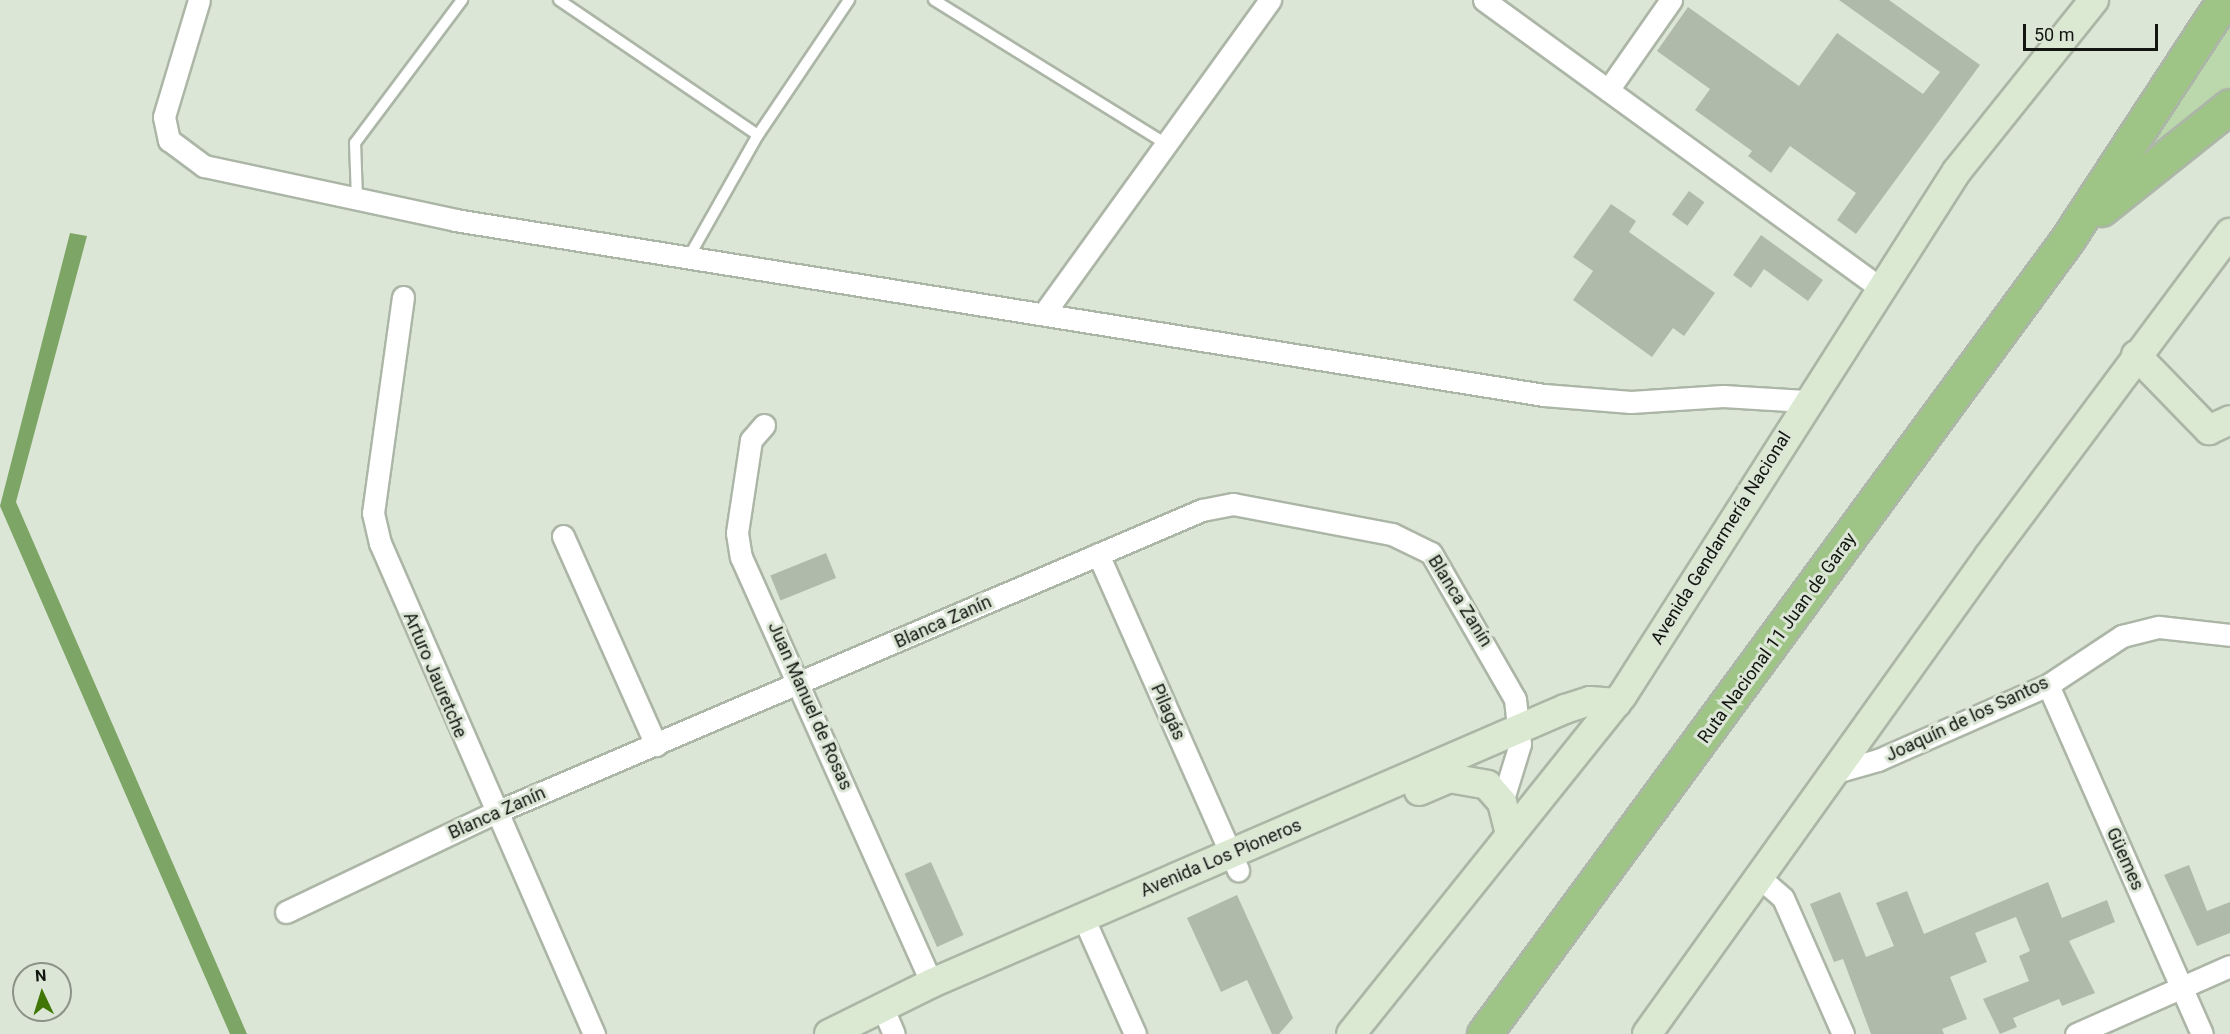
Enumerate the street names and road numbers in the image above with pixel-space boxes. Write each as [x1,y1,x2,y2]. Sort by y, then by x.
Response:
street label: Avenida Gendarmería Nacional [1646,428,1796,648]
street label: Ruta Nacional 11 Juan de Garay [1693,528,1861,748]
street label: Blanca Zanín [1423,551,1497,651]
street label: Blanca Zanín [891,591,995,653]
street label: Arturo Jauretche [399,609,471,741]
street label: Juan Manuel de Rosas [763,619,857,793]
street label: Joaquín de los Santos [1882,672,2052,766]
street label: Pilagás [1146,681,1190,743]
street label: Blanca Zanín [445,782,549,844]
street label: Avenida Los Pioneros [1137,814,1305,902]
street label: Güemes [2102,824,2148,894]

